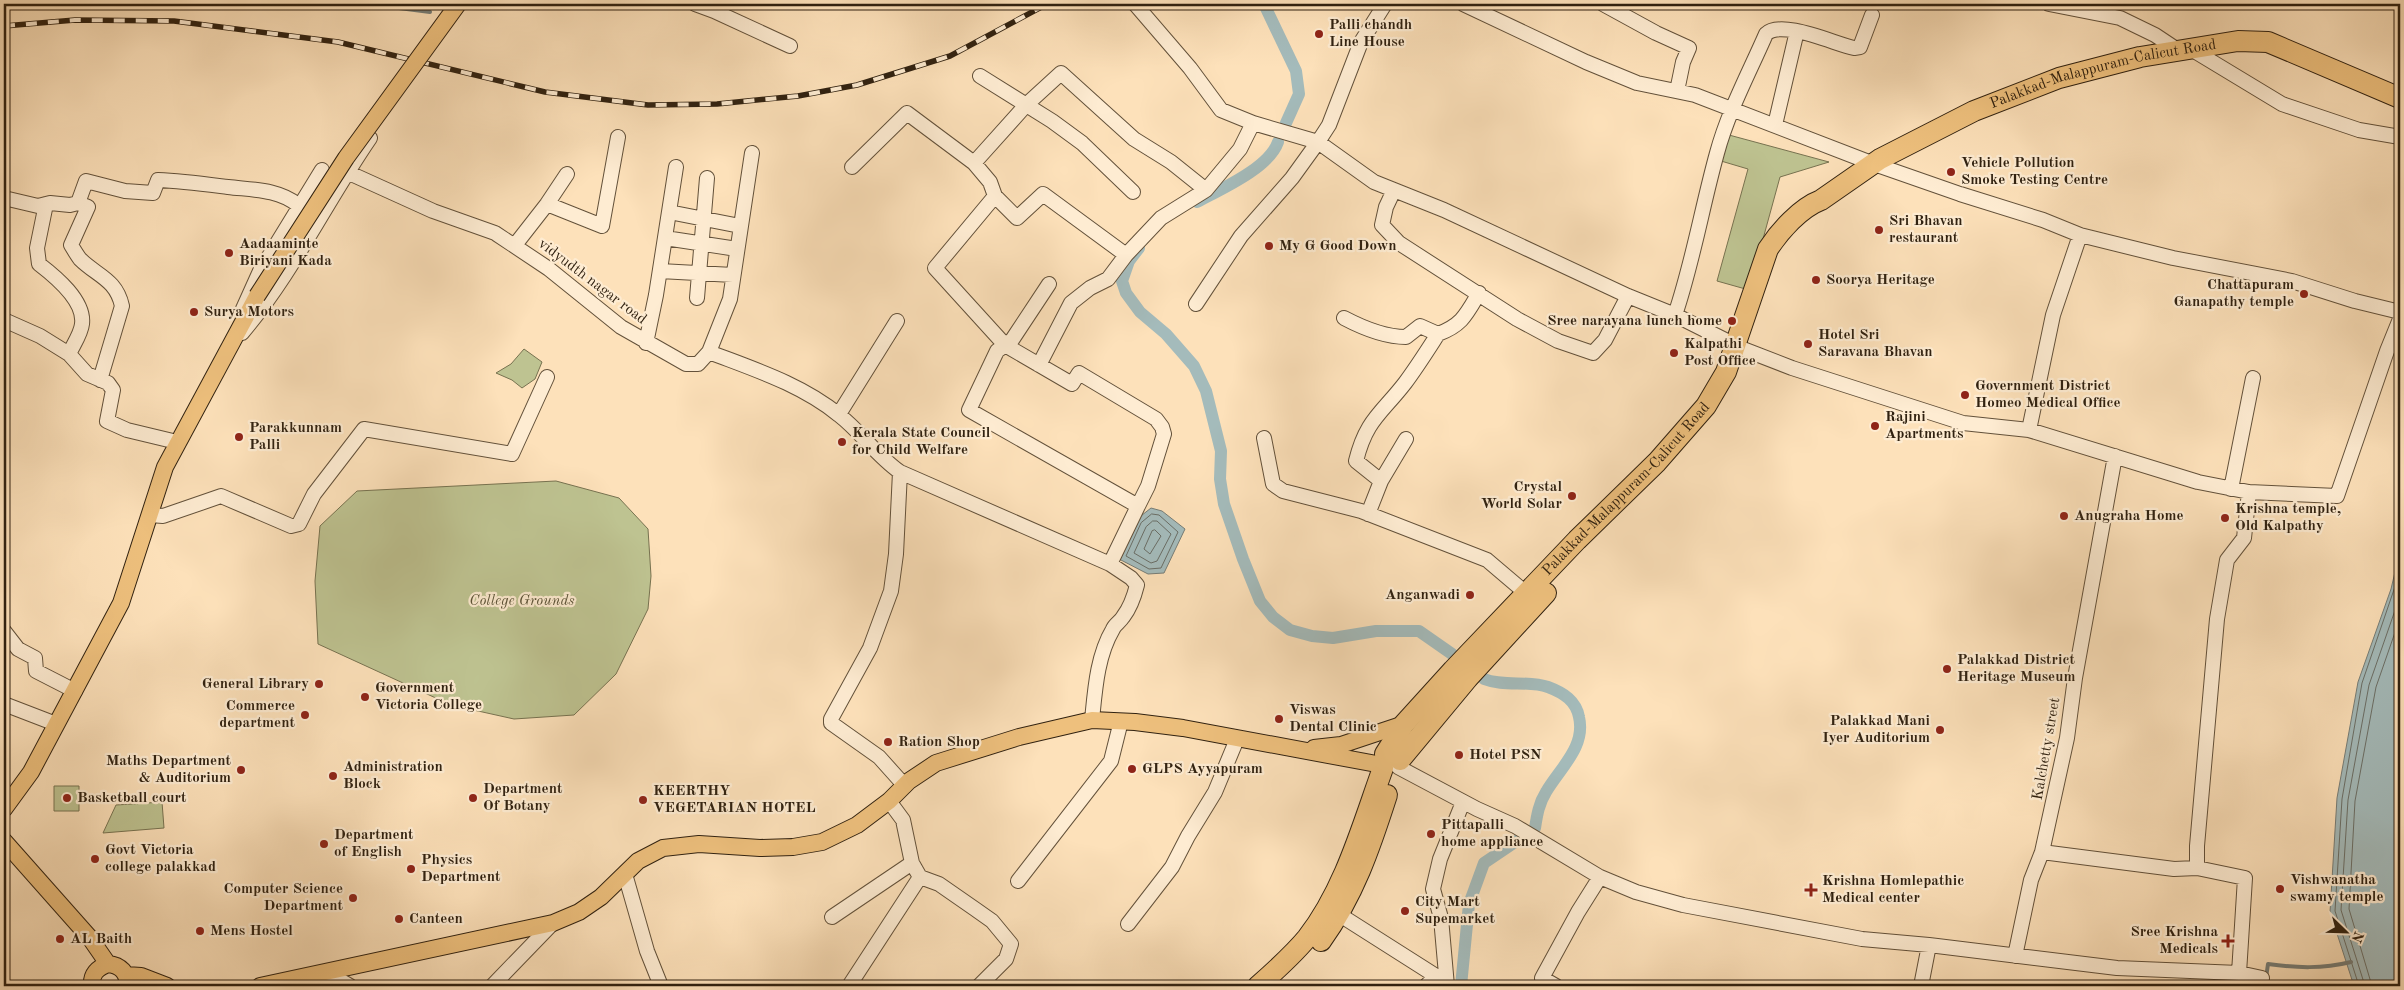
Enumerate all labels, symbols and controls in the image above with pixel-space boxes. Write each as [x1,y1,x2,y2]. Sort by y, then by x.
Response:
place label: Palli chandh Line House [1329,18,1412,50]
marker: Palli chandh Line House [1313,28,1325,40]
street label: Palakkad-Malappuram-Calicut Road [1988,37,2217,112]
place label: Vehicle Pollution Smoke Testing Centre [1961,156,2108,188]
marker: Vehicle Pollution Smoke Testing Centre [1945,166,1957,178]
place label: Sri Bhavan restaurant [1889,214,1963,246]
marker: Sri Bhavan restaurant [1873,224,1885,236]
street label: vidyudth nagar road [535,236,649,328]
place label: Aadaaminte Biriyani Kada [239,237,332,269]
place label: My G Good Down [1279,239,1397,254]
marker: My G Good Down [1263,240,1275,252]
marker: Aadaaminte Biriyani Kada [223,247,235,259]
place label: Soorya Heritage [1826,273,1935,288]
marker: Soorya Heritage [1810,274,1822,286]
place label: Chattapuram Ganapathy temple [2174,278,2294,310]
marker: Chattapuram Ganapathy temple [2298,288,2310,300]
place label: Surya Motors [204,305,294,320]
marker: Surya Motors [188,306,200,318]
place label: Sree narayana lunch home [1547,314,1722,329]
marker: Sree narayana lunch home [1726,315,1738,327]
place label: Hotel Sri Saravana Bhavan [1818,328,1933,360]
place label: Kalpathi Post Office [1684,337,1756,369]
marker: Hotel Sri Saravana Bhavan [1802,338,1814,350]
marker: Kalpathi Post Office [1668,347,1680,359]
place label: Government District Homeo Medical Office [1975,379,2121,411]
marker: Government District Homeo Medical Office [1959,389,1971,401]
street label: Palakkad-Malappuram-Calicut Road [1540,400,1713,579]
place label: Rajini Apartments [1885,410,1963,442]
marker: Rajini Apartments [1869,420,1881,432]
place label: Parakkunnam Palli [249,421,342,453]
place label: Kerala State Council for Child Welfare [852,426,991,458]
marker: Parakkunnam Palli [233,431,245,443]
marker: Kerala State Council for Child Welfare [836,436,848,448]
place label: Crystal World Solar [1481,480,1562,512]
marker: Crystal World Solar [1566,490,1578,502]
place label: Krishna temple, Old Kalpathy [2235,502,2341,534]
place label: Anugraha Home [2074,509,2184,524]
marker: Anugraha Home [2058,510,2070,522]
marker: Krishna temple, Old Kalpathy [2219,512,2231,524]
place label: Anganwadi [1385,588,1460,603]
marker: Anganwadi [1464,589,1476,601]
park label: College Grounds [469,594,575,609]
place label: Palakkad District Heritage Museum [1957,653,2076,685]
marker: Palakkad District Heritage Museum [1941,663,1953,675]
place label: General Library [202,677,309,692]
marker: General Library [313,678,325,690]
place label: Government Victoria College [375,681,482,713]
marker: Government Victoria College [359,691,371,703]
street label: Kalchetty street [2031,696,2063,802]
place label: Commerce department [219,699,296,731]
place label: Viswas Dental Clinic [1289,703,1377,735]
marker: Commerce department [299,709,311,721]
marker: Viswas Dental Clinic [1273,713,1285,725]
place label: Palakkad Mani Iyer Auditorium [1822,714,1930,746]
marker: Palakkad Mani Iyer Auditorium [1934,724,1946,736]
place label: Ration Shop [898,735,980,750]
marker: Ration Shop [882,736,894,748]
place label: Hotel PSN [1469,748,1542,763]
marker: Hotel PSN [1453,749,1465,761]
place label: Maths Department & Auditorium [106,754,232,786]
place label: Administration Block [343,760,443,792]
place label: GLPS Ayyapuram [1142,762,1263,777]
marker: GLPS Ayyapuram [1126,763,1138,775]
marker: Maths Department & Auditorium [235,764,247,776]
marker: Administration Block [327,770,339,782]
place label: Department Of Botany [483,782,563,814]
place label: KEERTHY VEGETARIAN HOTEL [653,784,816,816]
place label: Basketball court [77,791,187,806]
marker: Basketball court [61,792,73,804]
marker: Department Of Botany [467,792,479,804]
marker: KEERTHY VEGETARIAN HOTEL [637,794,649,806]
place label: Pittapalli home appliance [1441,818,1543,850]
place label: Department of English [334,828,414,860]
marker: Pittapalli home appliance [1425,828,1437,840]
marker: Department of English [318,838,330,850]
place label: Govt Victoria college palakkad [105,843,216,875]
marker: Govt Victoria college palakkad [89,853,101,865]
place label: Physics Department [421,853,501,885]
marker: Physics Department [405,863,417,875]
place label: Vishwanatha swamy temple [2290,873,2384,905]
place label: Krishna Homlepathic Medical center [1822,874,1964,906]
place label: Computer Science Department [224,882,344,914]
marker: Krishna Homlepathic Medical center [1804,883,1818,897]
marker: Vishwanatha swamy temple [2274,883,2286,895]
marker: Computer Science Department [347,892,359,904]
place label: City Mart Supemarket [1415,895,1495,927]
marker: City Mart Supemarket [1399,905,1411,917]
north arrow [2322,908,2372,958]
place label: Canteen [409,912,463,927]
marker: Canteen [393,913,405,925]
place label: Mens Hostel [210,924,293,939]
marker: Mens Hostel [194,925,206,937]
place label: Sree Krishna Medicals [2131,925,2218,957]
text: N [2348,929,2366,945]
place label: AL Baith [70,932,132,947]
marker: AL Baith [54,933,66,945]
marker: Sree Krishna Medicals [2222,935,2234,947]

